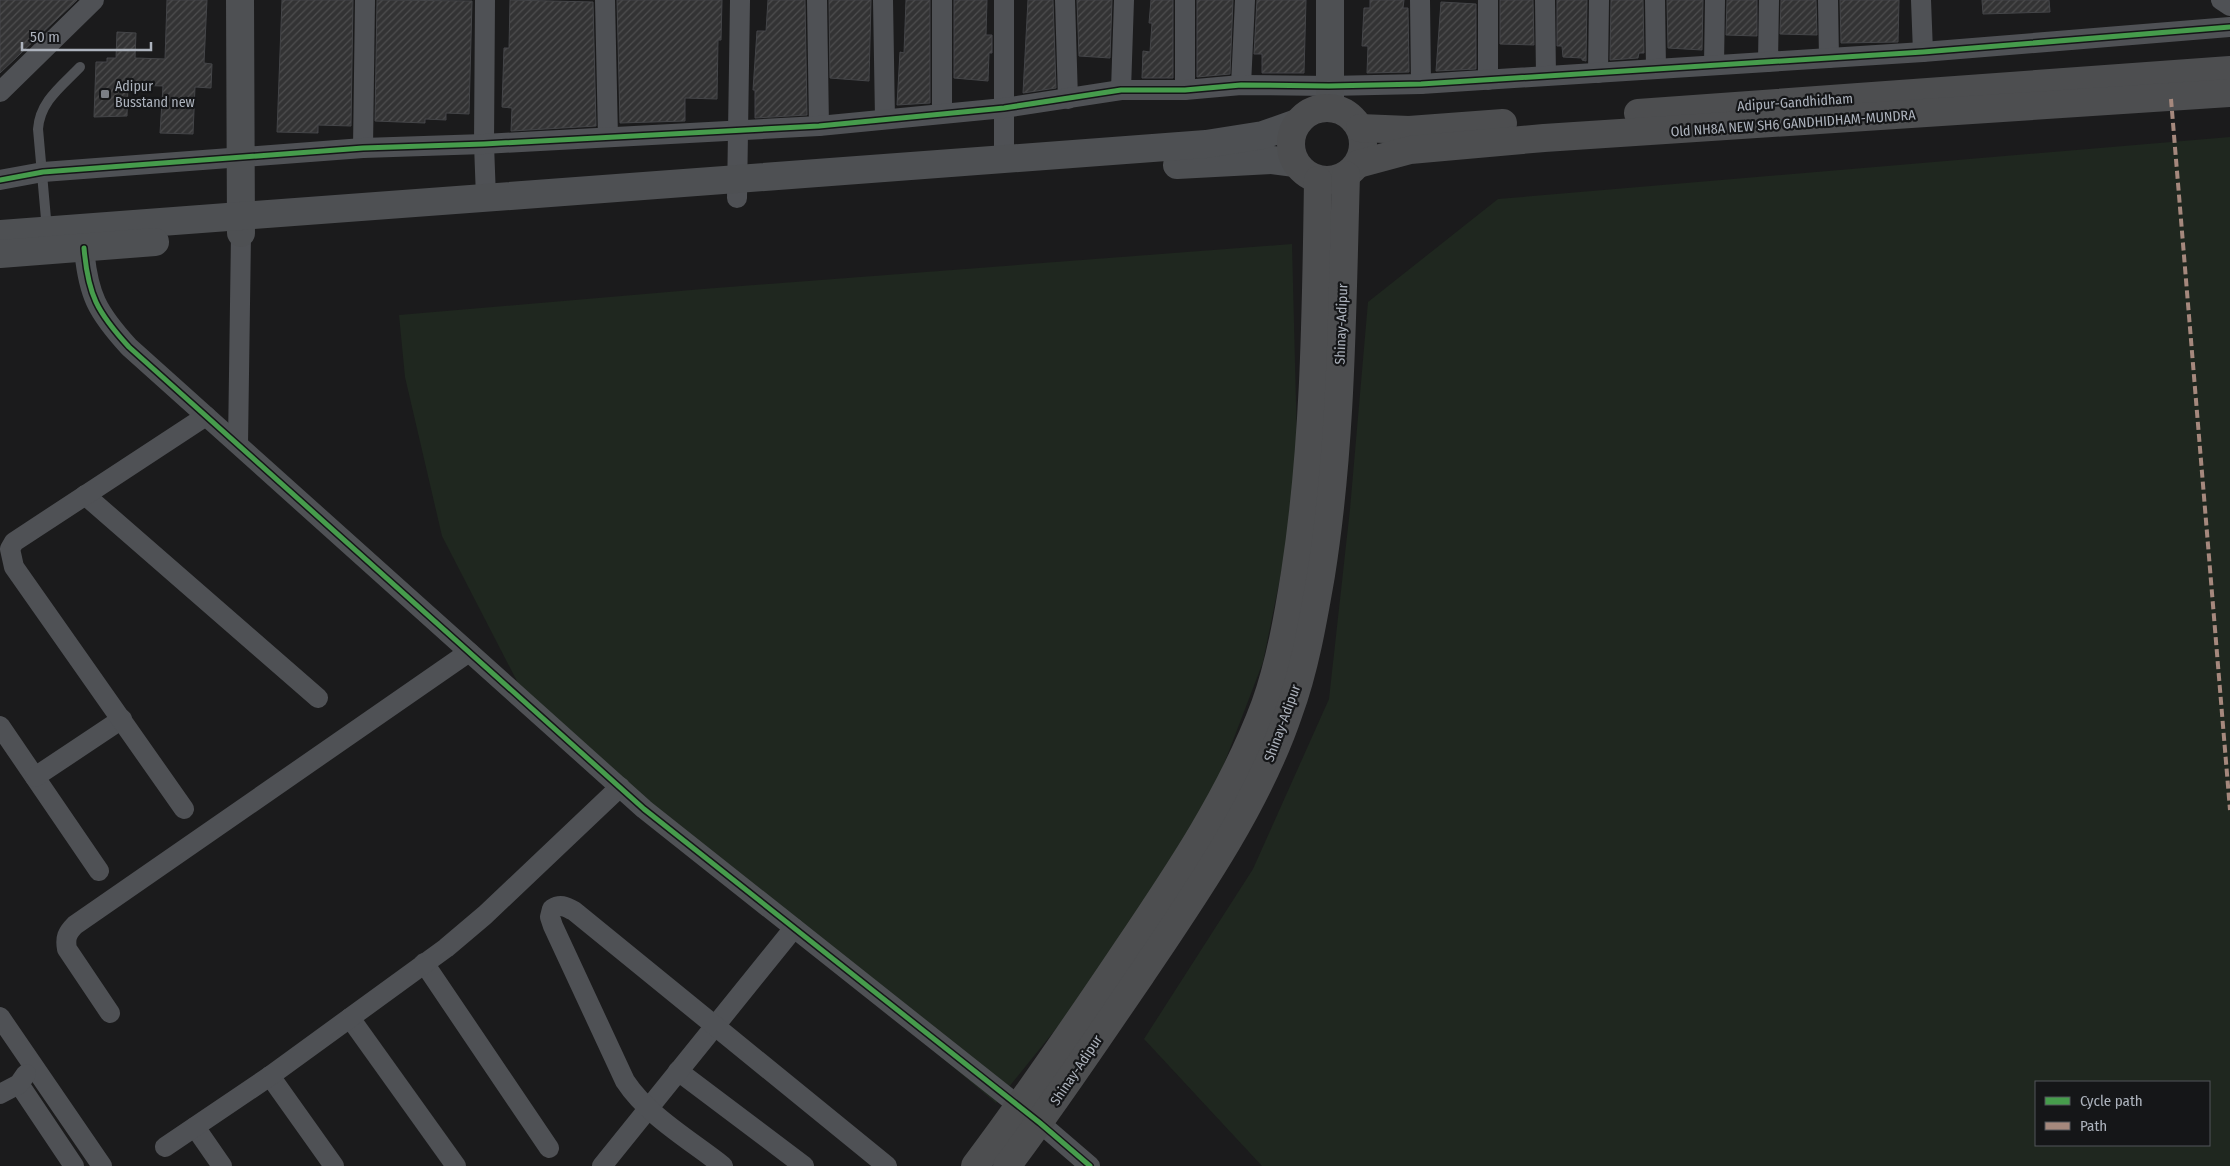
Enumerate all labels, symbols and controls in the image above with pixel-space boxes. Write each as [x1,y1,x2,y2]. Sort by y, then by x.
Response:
scale bar [22,20,151,52]
text: 50 m [30,28,60,46]
place label: Adipur Busstand new [115,78,195,111]
marker: Adipur Busstand new [99,88,111,100]
street label: Adipur-Gandhidham [1737,90,1853,115]
street label: Old NH8A NEW SH6 GANDHIDHAM-MUNDRA [1670,106,1917,141]
street label: Shinay-Adipur [1332,283,1351,365]
street label: Shinay-Adipur [1261,682,1304,764]
street label: Shinay-Adipur [1047,1032,1106,1109]
legend [2035,1081,2210,1146]
text: Cycle path [2080,1092,2143,1110]
text: Path [2080,1117,2107,1135]

